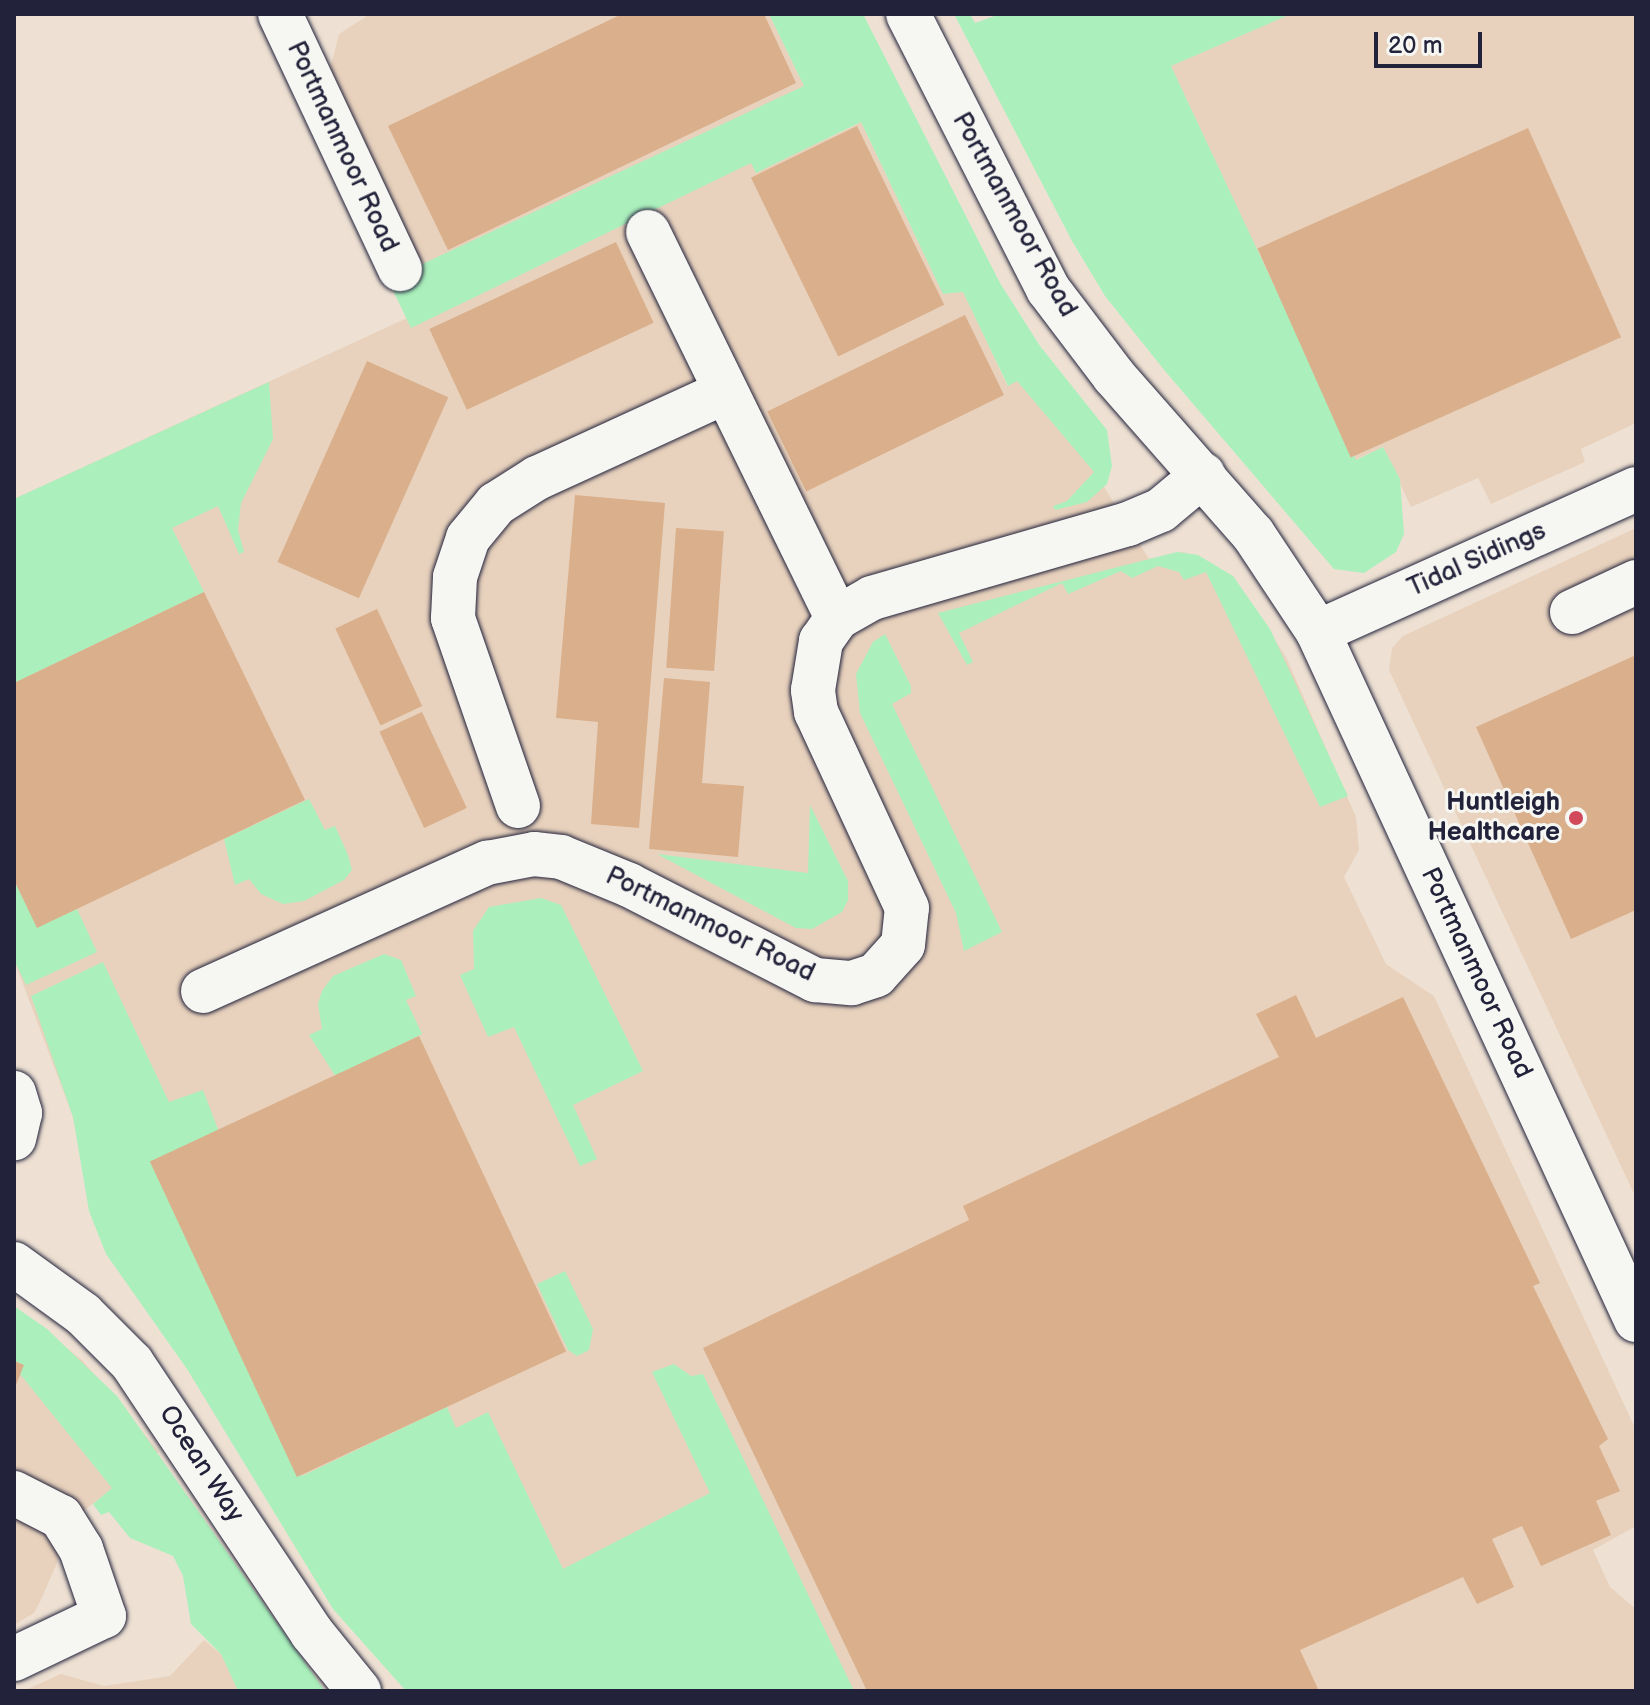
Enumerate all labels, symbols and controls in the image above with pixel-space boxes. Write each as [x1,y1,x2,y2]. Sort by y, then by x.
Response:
scale bar [1378,16,1486,66]
text: 20 m [1388,31,1443,60]
street label: Portmanmoor Road [279,37,405,257]
street label: Portmanmoor Road [945,107,1083,323]
street label: Tidal Sidings [1403,516,1551,604]
place label: Huntleigh Healthcare [1428,787,1560,848]
marker: Huntleigh Healthcare [1567,809,1585,827]
street label: Portmanmoor Road [600,861,820,989]
street label: Portmanmoor Road [1413,863,1539,1083]
street label: Ocean Way [151,1399,251,1529]

